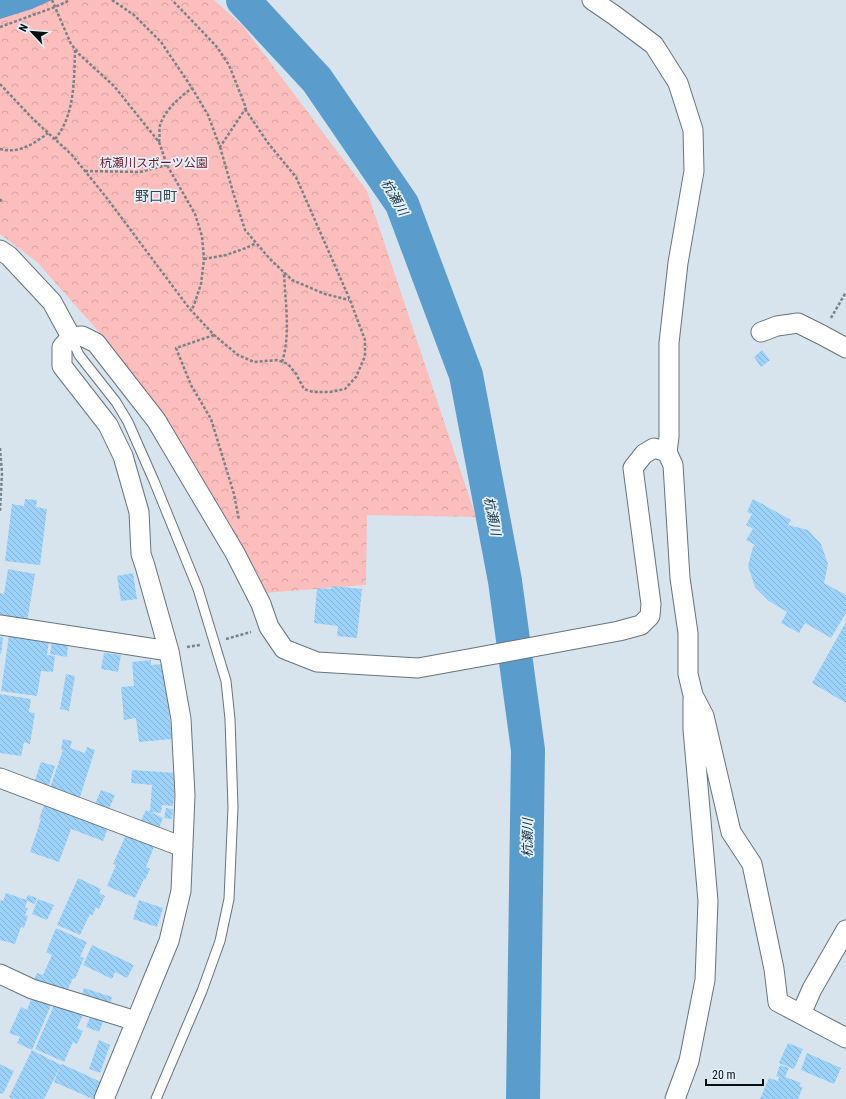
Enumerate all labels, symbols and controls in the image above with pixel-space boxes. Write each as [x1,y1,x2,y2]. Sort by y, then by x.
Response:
north arrow [12,12,52,52]
text: N [16,22,31,34]
park label: 杭瀬川スポーツ公園 [100,156,208,170]
water label: 杭瀬川 [378,177,412,220]
district label: 野口町 [135,188,177,204]
water label: 杭瀬川 [481,496,504,539]
water label: 杭瀬川 [520,816,535,858]
scale bar [706,1061,763,1087]
text: 20 m [712,1068,736,1082]

